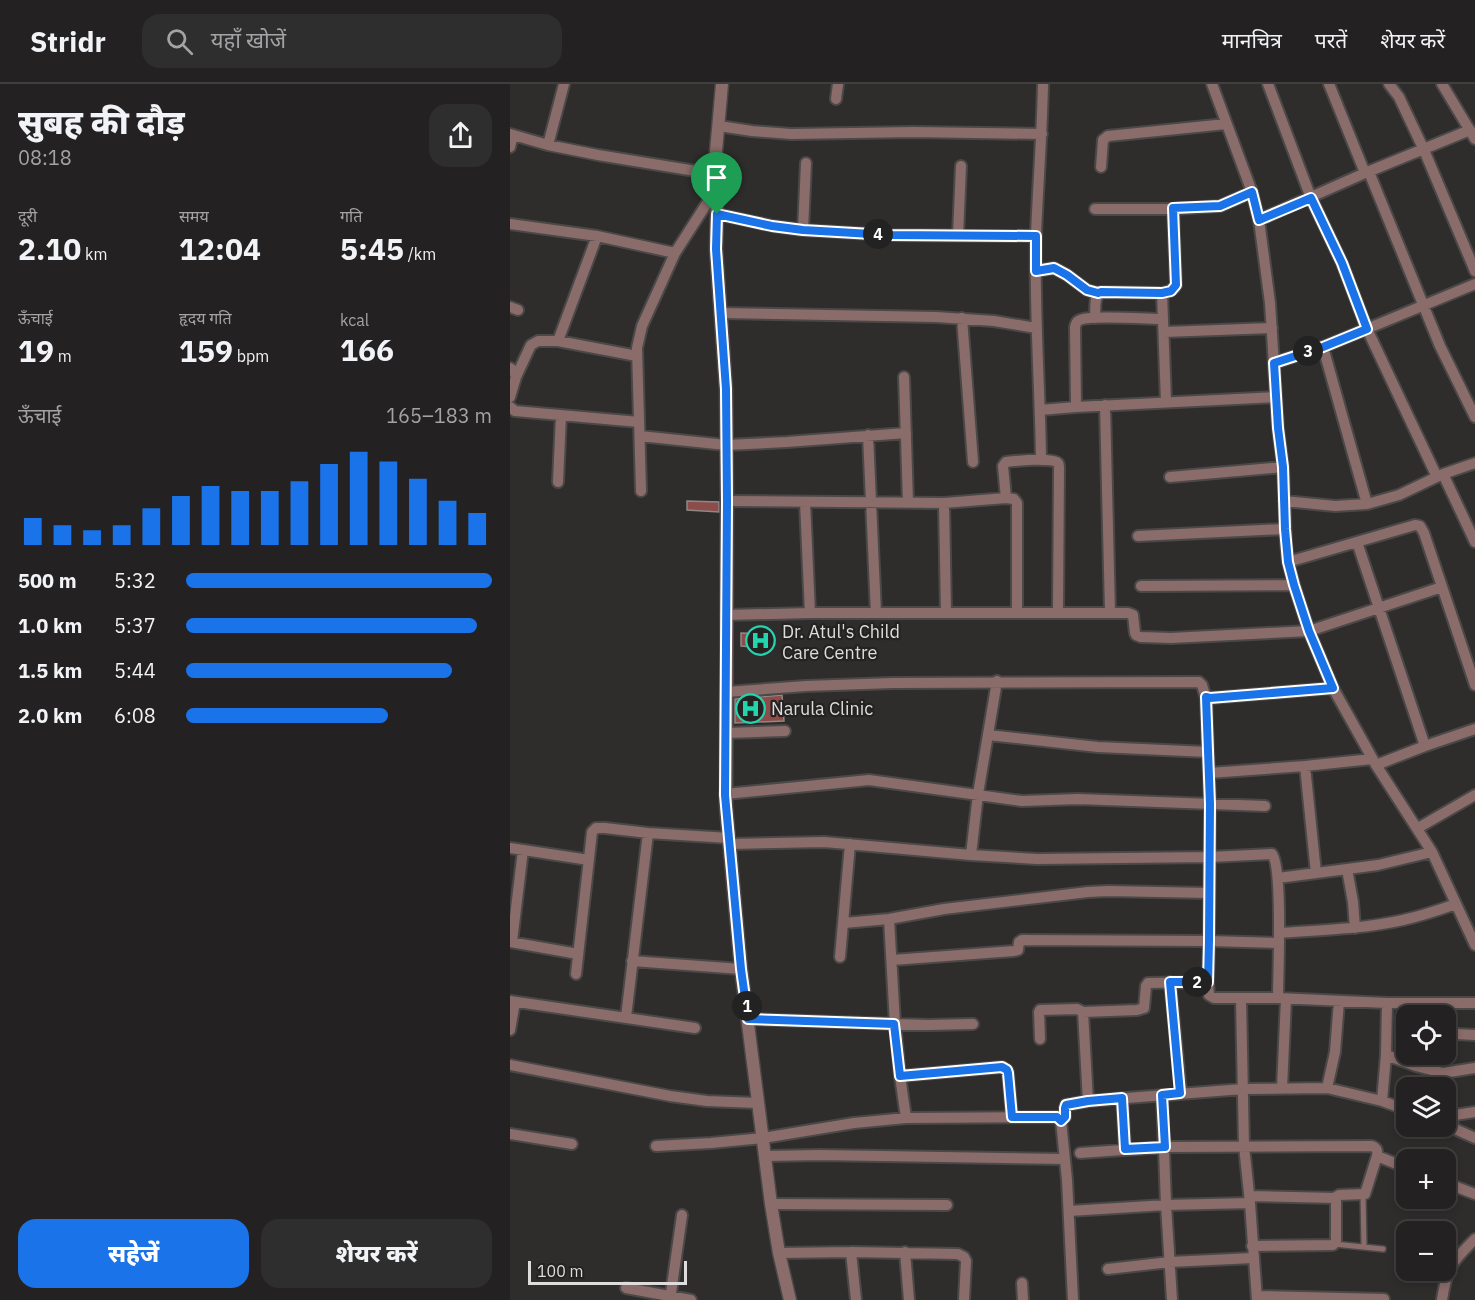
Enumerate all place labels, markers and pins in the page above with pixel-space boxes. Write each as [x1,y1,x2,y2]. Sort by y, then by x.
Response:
pin [691,152,742,214]
pin: 4 [863,219,893,249]
pin: 3 [1293,336,1323,366]
place label: Dr. Atul's Child Care Centre [782,620,900,664]
hospital icon: Dr. Atul's Child Care Centre [745,625,777,657]
hospital icon: Narula Clinic [734,692,766,724]
place label: Narula Clinic [771,697,873,720]
pin: 2 [1182,967,1212,997]
pin: 1 [732,991,762,1021]

